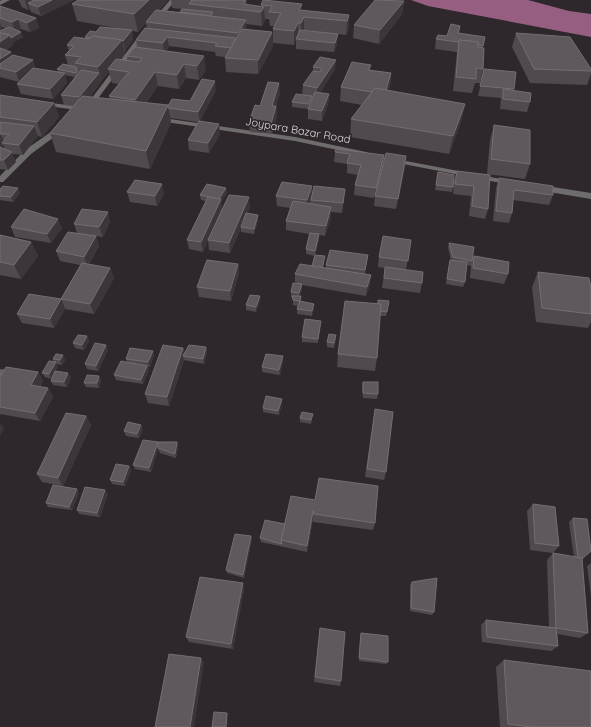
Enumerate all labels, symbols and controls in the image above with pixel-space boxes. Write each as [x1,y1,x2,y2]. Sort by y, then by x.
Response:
street label: Joypara Bazar Road [244,114,352,146]

